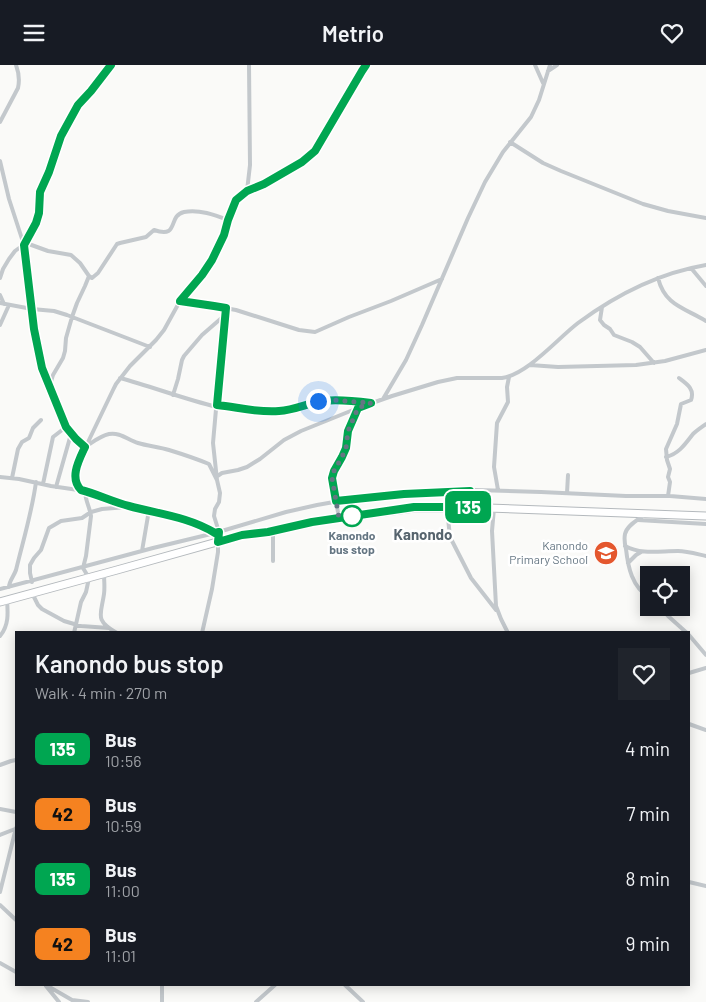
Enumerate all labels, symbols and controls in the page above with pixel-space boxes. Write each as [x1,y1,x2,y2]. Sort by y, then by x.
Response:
icon: menu [20,19,48,47]
icon: heart [658,19,686,47]
text: Metrio [322,20,384,46]
your location [306,389,331,414]
line badge: 135 [439,491,497,523]
text: 135 [455,496,481,518]
marker: Kanondo bus stop [341,505,363,527]
district label: Kanondo [394,525,452,543]
place label: Kanondo bus stop [328,528,376,556]
place label: Kanondo Primary School [509,538,588,566]
school or university icon: Kanondo Primary School [593,540,619,566]
map controls [640,566,690,616]
button: locate [640,566,690,616]
button: heart [618,648,670,700]
text: Kanondo bus stop [35,649,224,678]
text: Walk · 4 min · 270 m [35,683,167,702]
text: Bus [105,728,137,751]
text: 4 min [625,737,670,760]
text: 135 [50,738,75,760]
text: 10:56 [105,751,142,770]
text: Bus [105,793,137,816]
text: 7 min [626,802,670,825]
text: 42 [52,803,73,825]
text: 10:59 [105,816,142,835]
text: Bus [105,858,137,881]
text: 8 min [626,867,670,890]
text: 135 [50,868,75,890]
text: 11:00 [105,881,140,900]
text: Bus [105,923,137,946]
text: 9 min [626,932,670,955]
text: 42 [52,933,73,955]
text: 11:01 [105,946,136,965]

